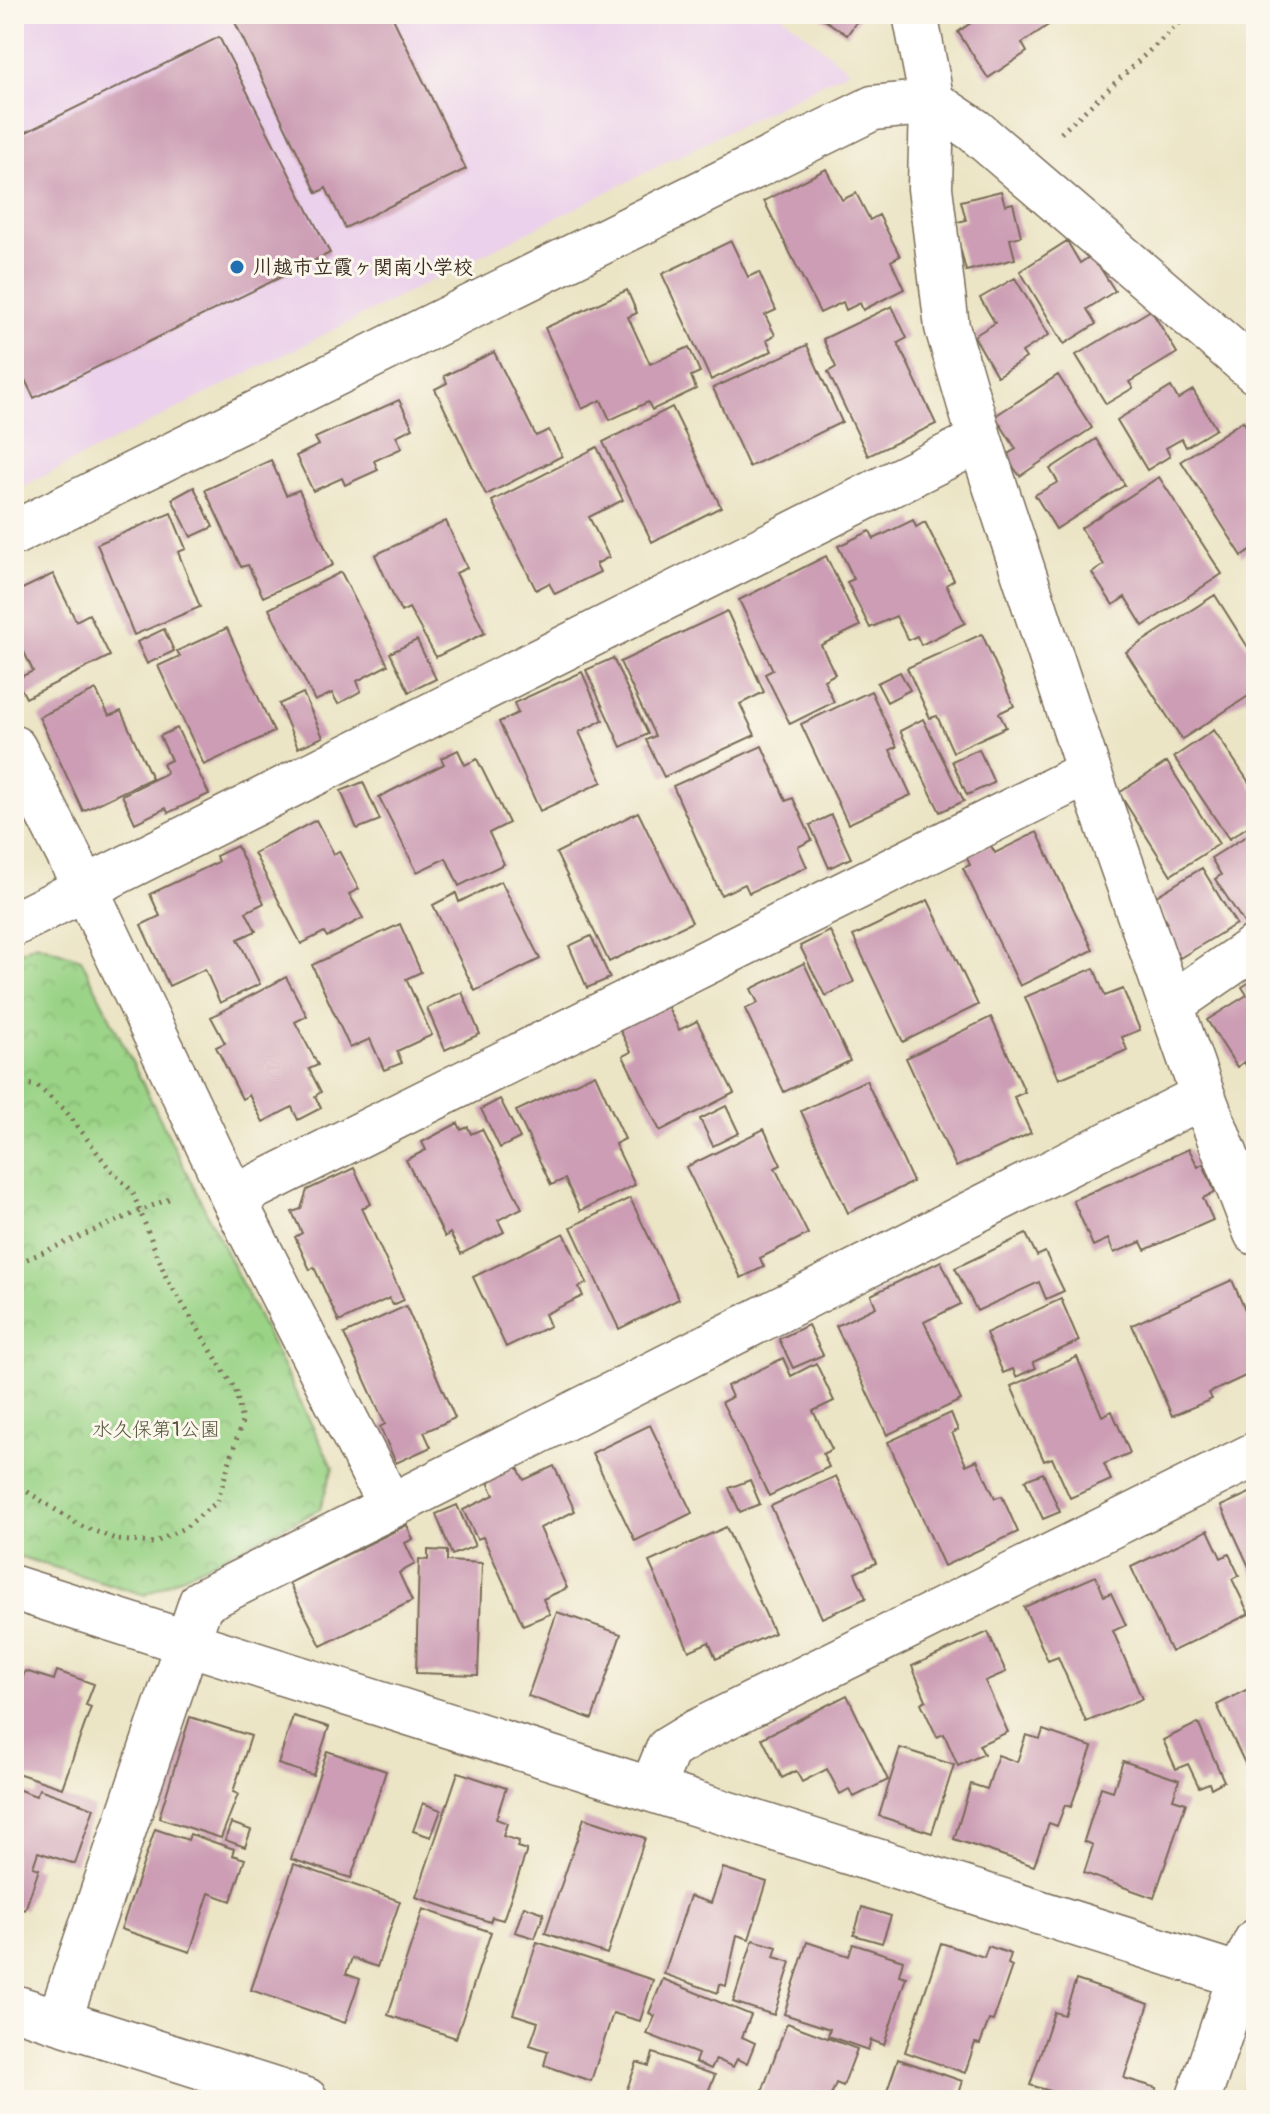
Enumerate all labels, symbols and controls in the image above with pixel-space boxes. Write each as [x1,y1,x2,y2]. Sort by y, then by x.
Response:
place label: 川越市立霞ヶ関南小学校 [253,255,473,280]
marker: 川越市立霞ヶ関南小学校 [228,258,246,276]
park label: 水久保第1公園 [92,1417,220,1442]

